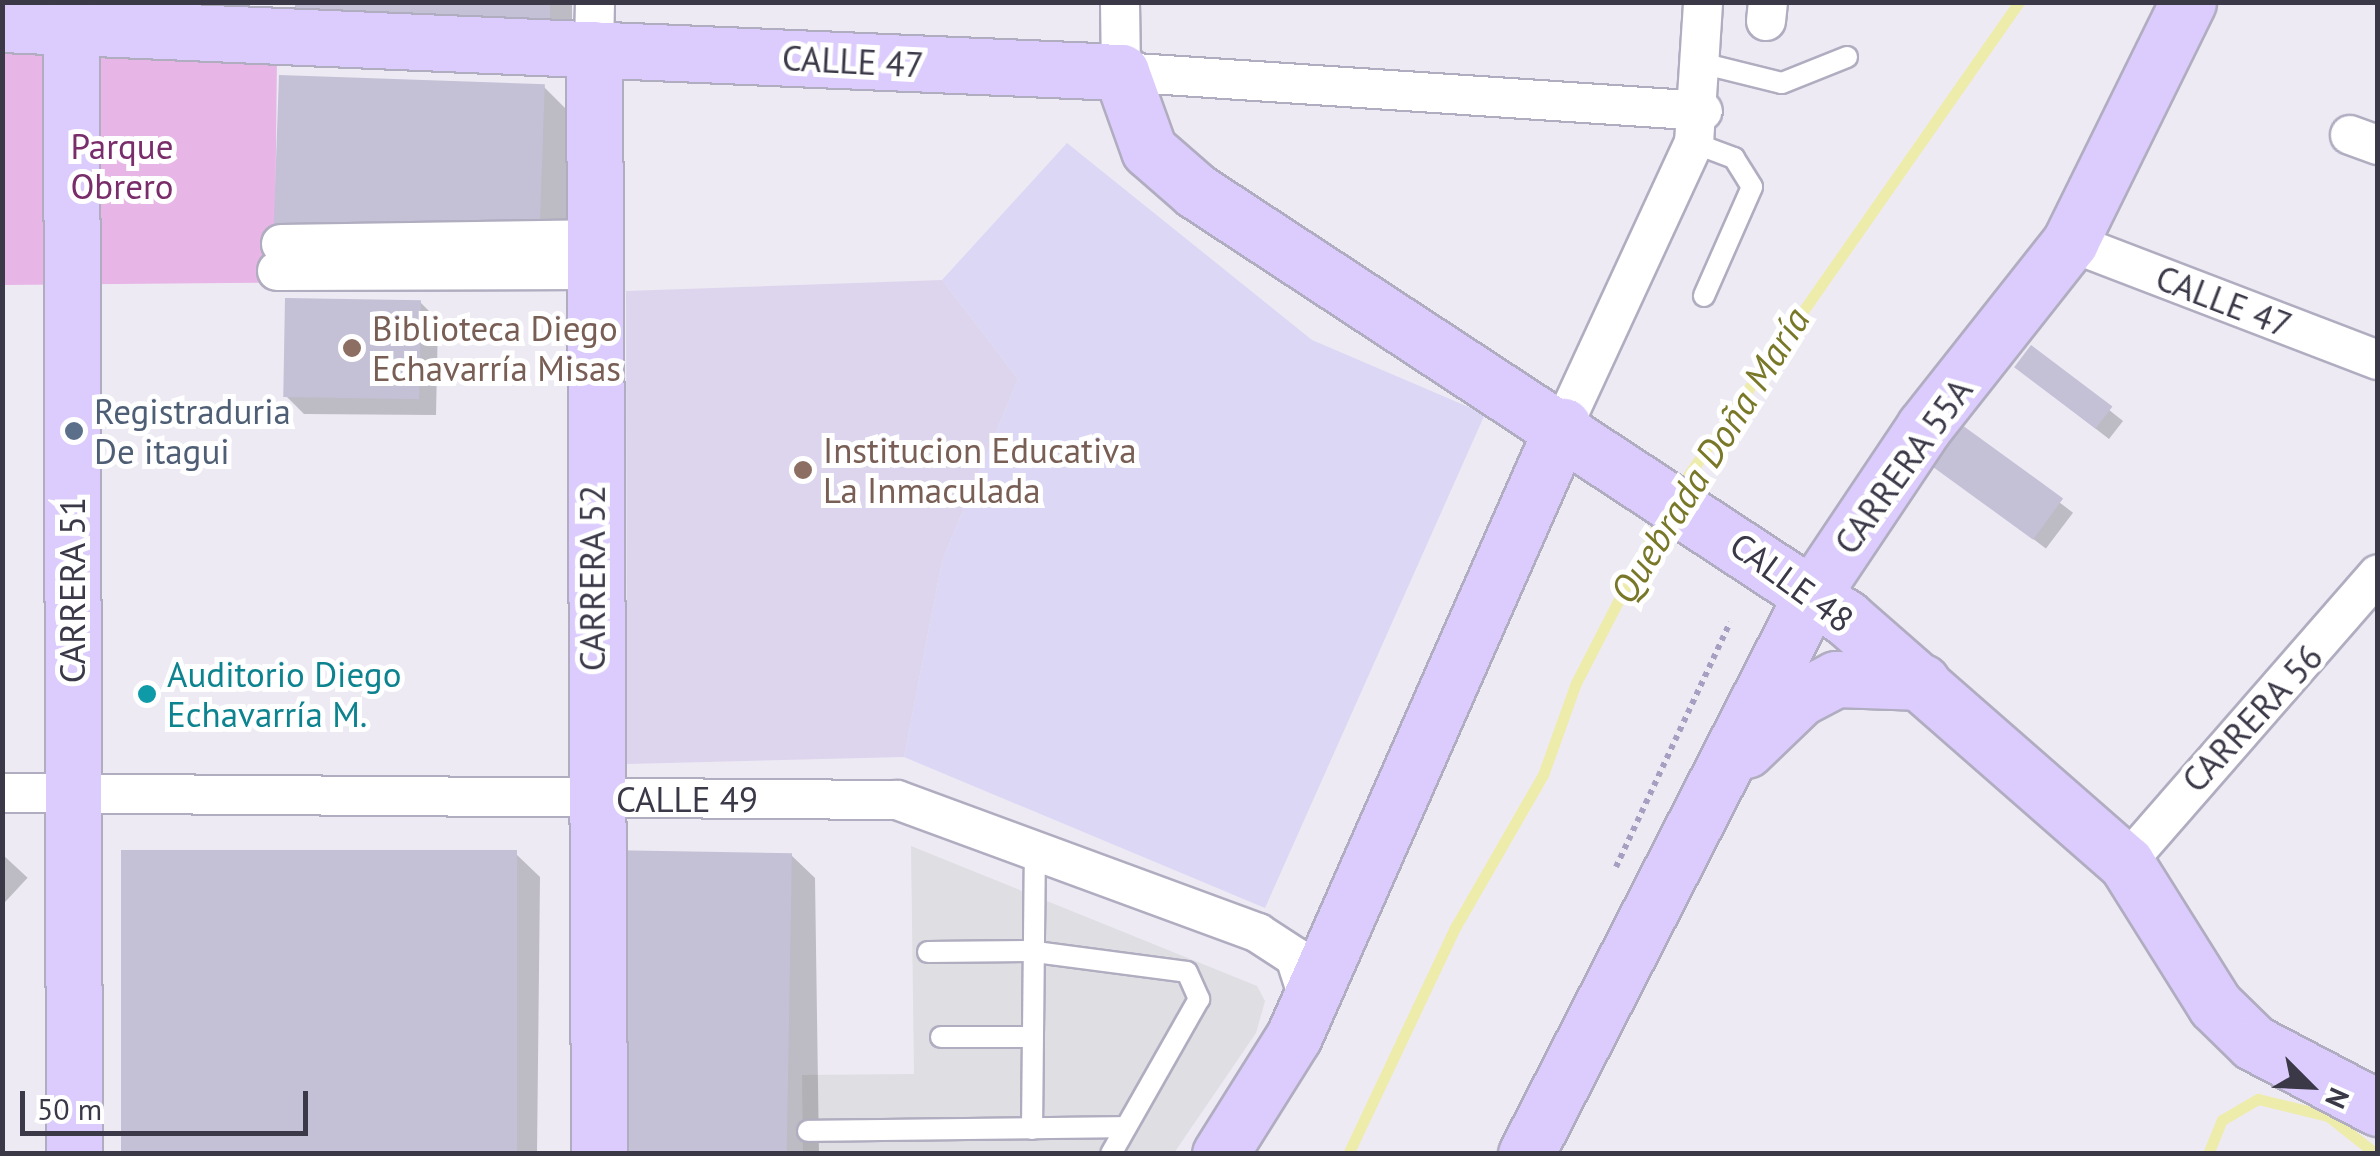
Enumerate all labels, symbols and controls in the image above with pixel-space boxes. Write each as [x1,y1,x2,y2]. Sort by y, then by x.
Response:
street label: CALLE 47 [781,36,925,86]
park label: Parque Obrero [70,125,174,207]
street label: CALLE 47 [2150,256,2298,346]
water label: Quebrada Doña María [1600,299,1818,611]
place label: Biblioteca Diego Echavarría Misas [372,307,621,389]
marker: Biblioteca Diego Echavarría Misas [341,337,363,359]
street label: CARRERA 55A [1825,369,1981,563]
place label: Registraduria De itagui [94,390,291,472]
marker: Registraduria De itagui [63,420,85,442]
place label: Institucion Educativa La Inmaculada [823,429,1137,511]
marker: Institucion Educativa La Inmaculada [792,459,814,481]
street label: CARRERA 52 [571,484,613,672]
street label: CARRERA 51 [51,496,93,684]
street label: CALLE 48 [1722,523,1862,641]
street label: CARRERA 56 [2173,635,2331,801]
place label: Auditorio Diego Echavarría M. [167,653,401,735]
marker: Auditorio Diego Echavarría M. [136,683,158,705]
street label: CALLE 49 [616,778,758,820]
north arrow [2260,1036,2360,1136]
scale bar [25,1071,312,1133]
text: N [2317,1082,2359,1114]
text: 50 m [37,1089,102,1128]

